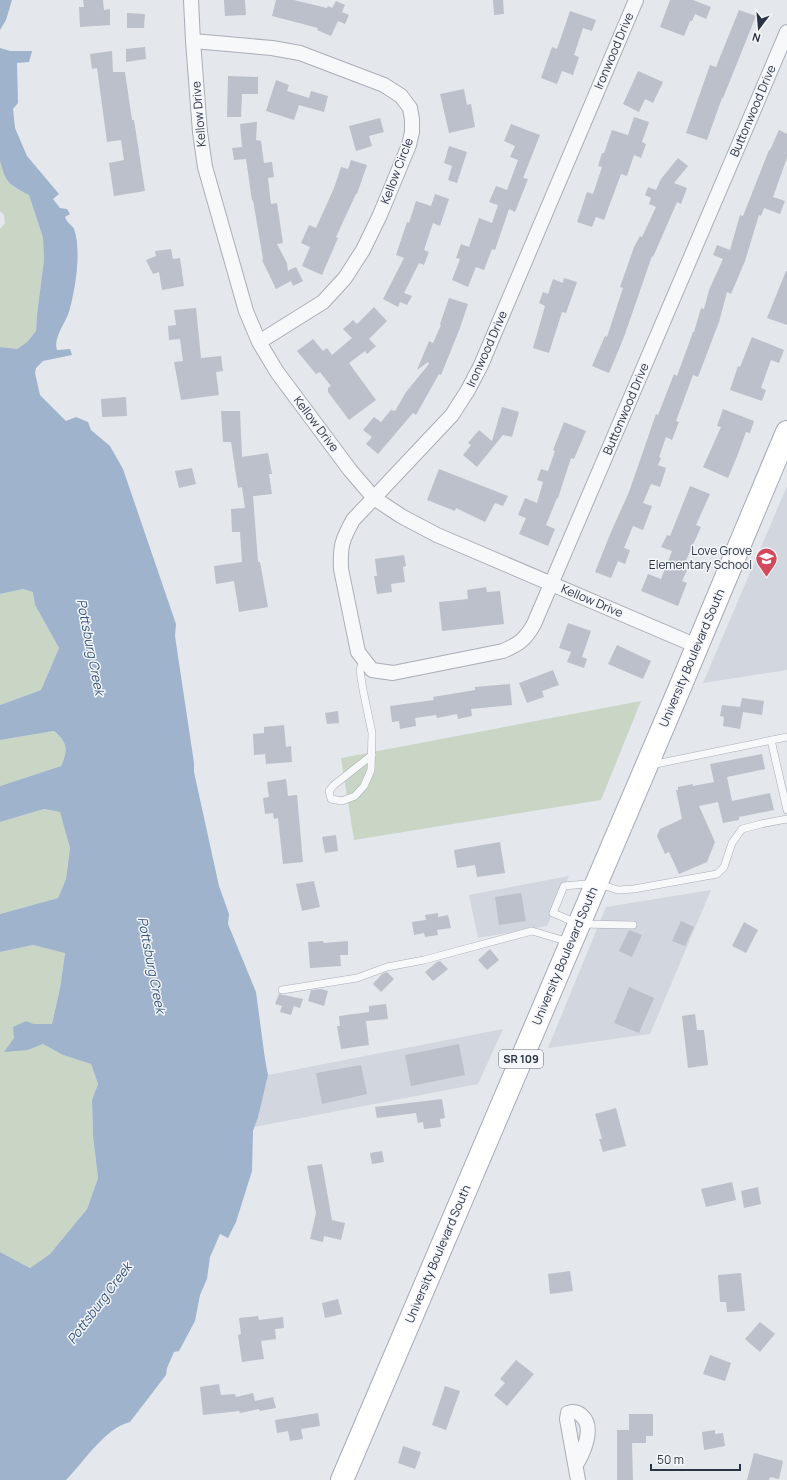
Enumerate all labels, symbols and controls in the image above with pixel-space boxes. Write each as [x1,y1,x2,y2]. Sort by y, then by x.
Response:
north arrow [739,8,779,48]
street label: Ironwood Drive [590,10,637,92]
text: N [750,30,762,46]
street label: Buttonwood Drive [726,62,780,159]
street label: Kellow Drive [187,81,210,148]
street label: Kellow Circle [376,135,417,206]
street label: Ironwood Drive [462,308,511,390]
street label: Buttonwood Drive [599,360,653,457]
street label: Kellow Drive [290,392,343,455]
place label: Love Grove Elementary School [649,542,752,573]
school or university icon: Love Grove Elementary School [754,545,780,578]
street label: Kellow Drive [559,580,626,621]
street label: University Boulevard South [655,586,728,730]
water label: Pottsburg Creek [73,597,110,699]
street label: University Boulevard South [528,884,601,1028]
water label: Pottsburg Creek [134,915,171,1017]
road number: SR 109 [499,1050,543,1068]
street label: University Boulevard South [401,1182,474,1326]
water label: Pottsburg Creek [62,1257,137,1347]
scale bar [651,1446,740,1472]
text: 50 m [657,1451,684,1468]

